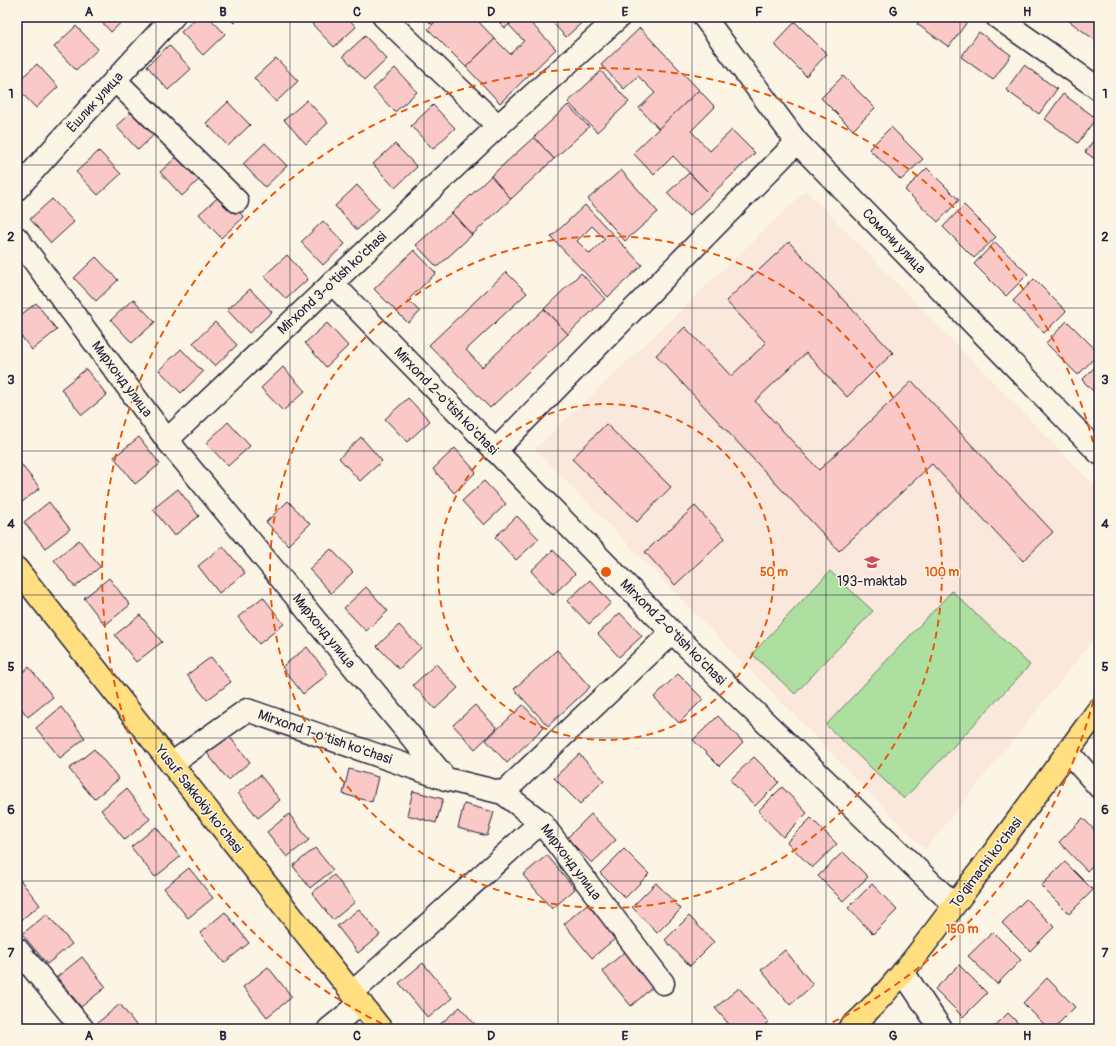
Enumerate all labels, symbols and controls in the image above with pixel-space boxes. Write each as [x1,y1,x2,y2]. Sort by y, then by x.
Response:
text: A [85,4,94,20]
text: B [219,4,227,20]
text: C [353,4,361,20]
text: D [487,4,495,20]
text: E [622,4,629,20]
text: F [755,4,763,20]
text: G [889,4,898,20]
text: H [1023,4,1031,20]
street label: Ёшлик улица [63,68,127,136]
text: 1 [8,86,14,102]
text: 1 [1102,86,1108,102]
street label: Сомони улица [859,205,929,277]
street label: Mirxond 3-o'tish ko'chasi [274,228,390,338]
text: 2 [7,229,15,245]
text: 2 [1101,229,1109,245]
street label: Мирхонд улица [88,338,156,420]
street label: Mirxond 2-o'tish ko'chasi [390,344,502,459]
text: 3 [7,372,15,388]
text: 3 [1101,372,1109,388]
text: 4 [7,516,15,532]
text: 4 [1101,516,1109,532]
school or university icon: 193-maktab [863,553,881,571]
centre of rings [599,565,613,579]
text: 50 m [760,565,788,580]
text: 100 m [925,565,960,580]
place label: 193-maktab [837,573,907,590]
street label: Mirxond 2-o'tish ko'chasi [616,575,730,689]
street label: Мирхонд улица [289,590,359,672]
text: 5 [7,659,15,675]
text: 5 [1101,659,1109,675]
street label: Mirxond 1-o'tish ko'chasi [256,706,395,768]
street label: Yusuf Sakkokiy ko'chasi [151,741,247,857]
text: 6 [7,802,15,818]
text: 6 [1101,802,1109,818]
street label: To'qimachi ko'chasi [946,814,1026,912]
street label: Мирхонд улица [537,821,605,903]
text: 150 m [946,922,979,937]
text: 7 [8,945,15,961]
text: 7 [1102,945,1109,961]
text: A [85,1028,94,1044]
text: B [219,1028,227,1044]
text: C [353,1028,361,1044]
text: D [487,1028,495,1044]
text: E [622,1028,629,1044]
text: F [755,1028,763,1044]
text: G [889,1028,898,1044]
text: H [1023,1028,1031,1044]

